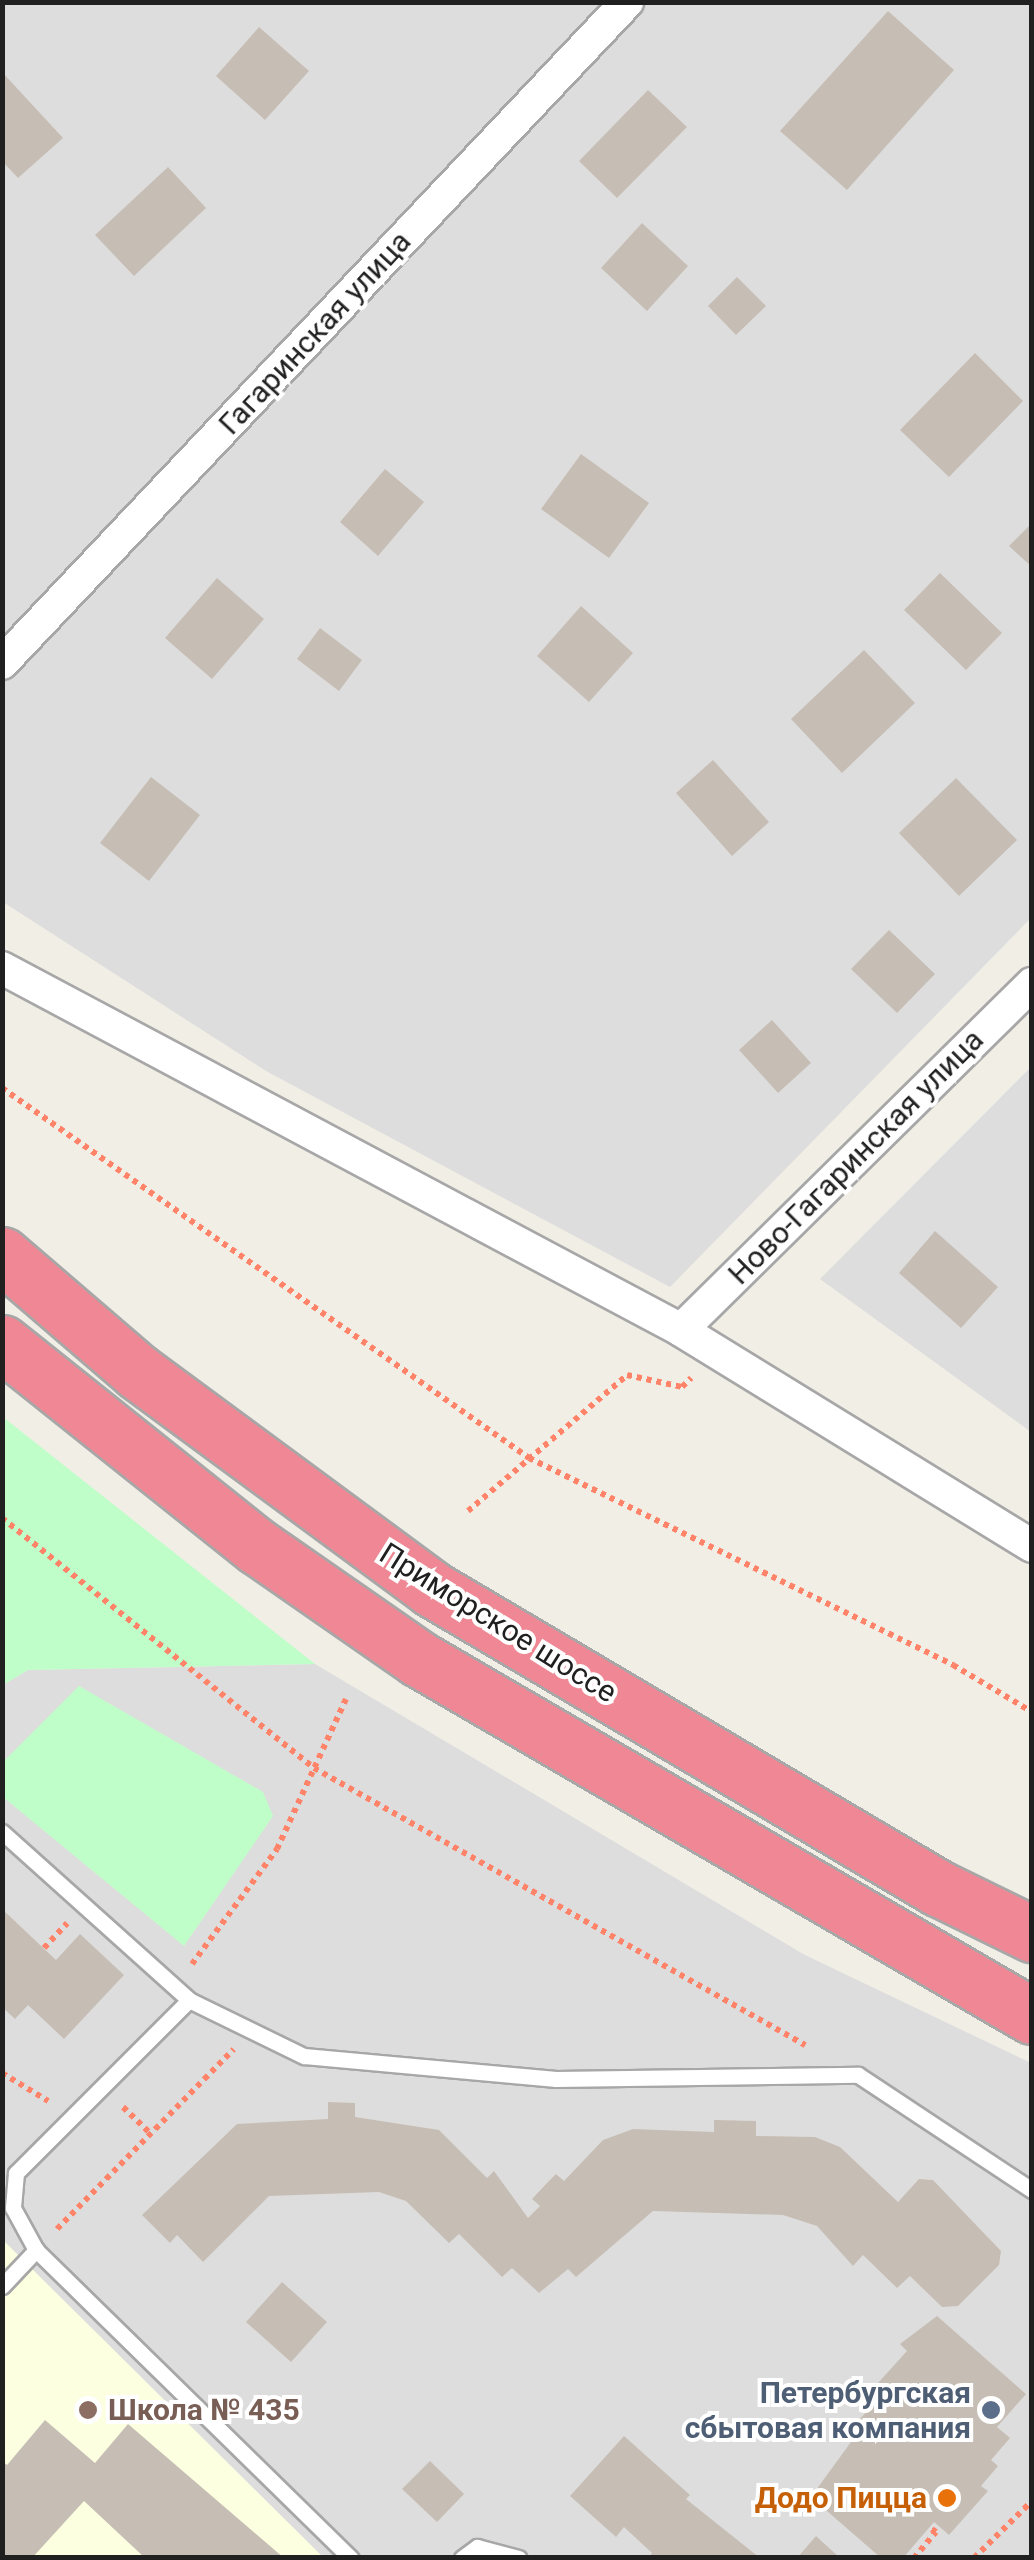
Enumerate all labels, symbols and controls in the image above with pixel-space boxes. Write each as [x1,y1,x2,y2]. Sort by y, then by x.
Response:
street label: Гагаринская улица [212,224,418,442]
street label: Ново-Гагаринская улица [721,1022,991,1292]
street label: Приморское шоссе [373,1536,623,1710]
place label: Петербургская сбытовая компания [685,2375,971,2446]
place label: Школа № 435 [108,2392,300,2428]
marker: Школа № 435 [77,2399,99,2421]
marker: Петербургская сбытовая компания [980,2399,1002,2421]
place label: Додо Пицца [755,2480,927,2516]
marker: Додо Пицца [936,2487,958,2509]

